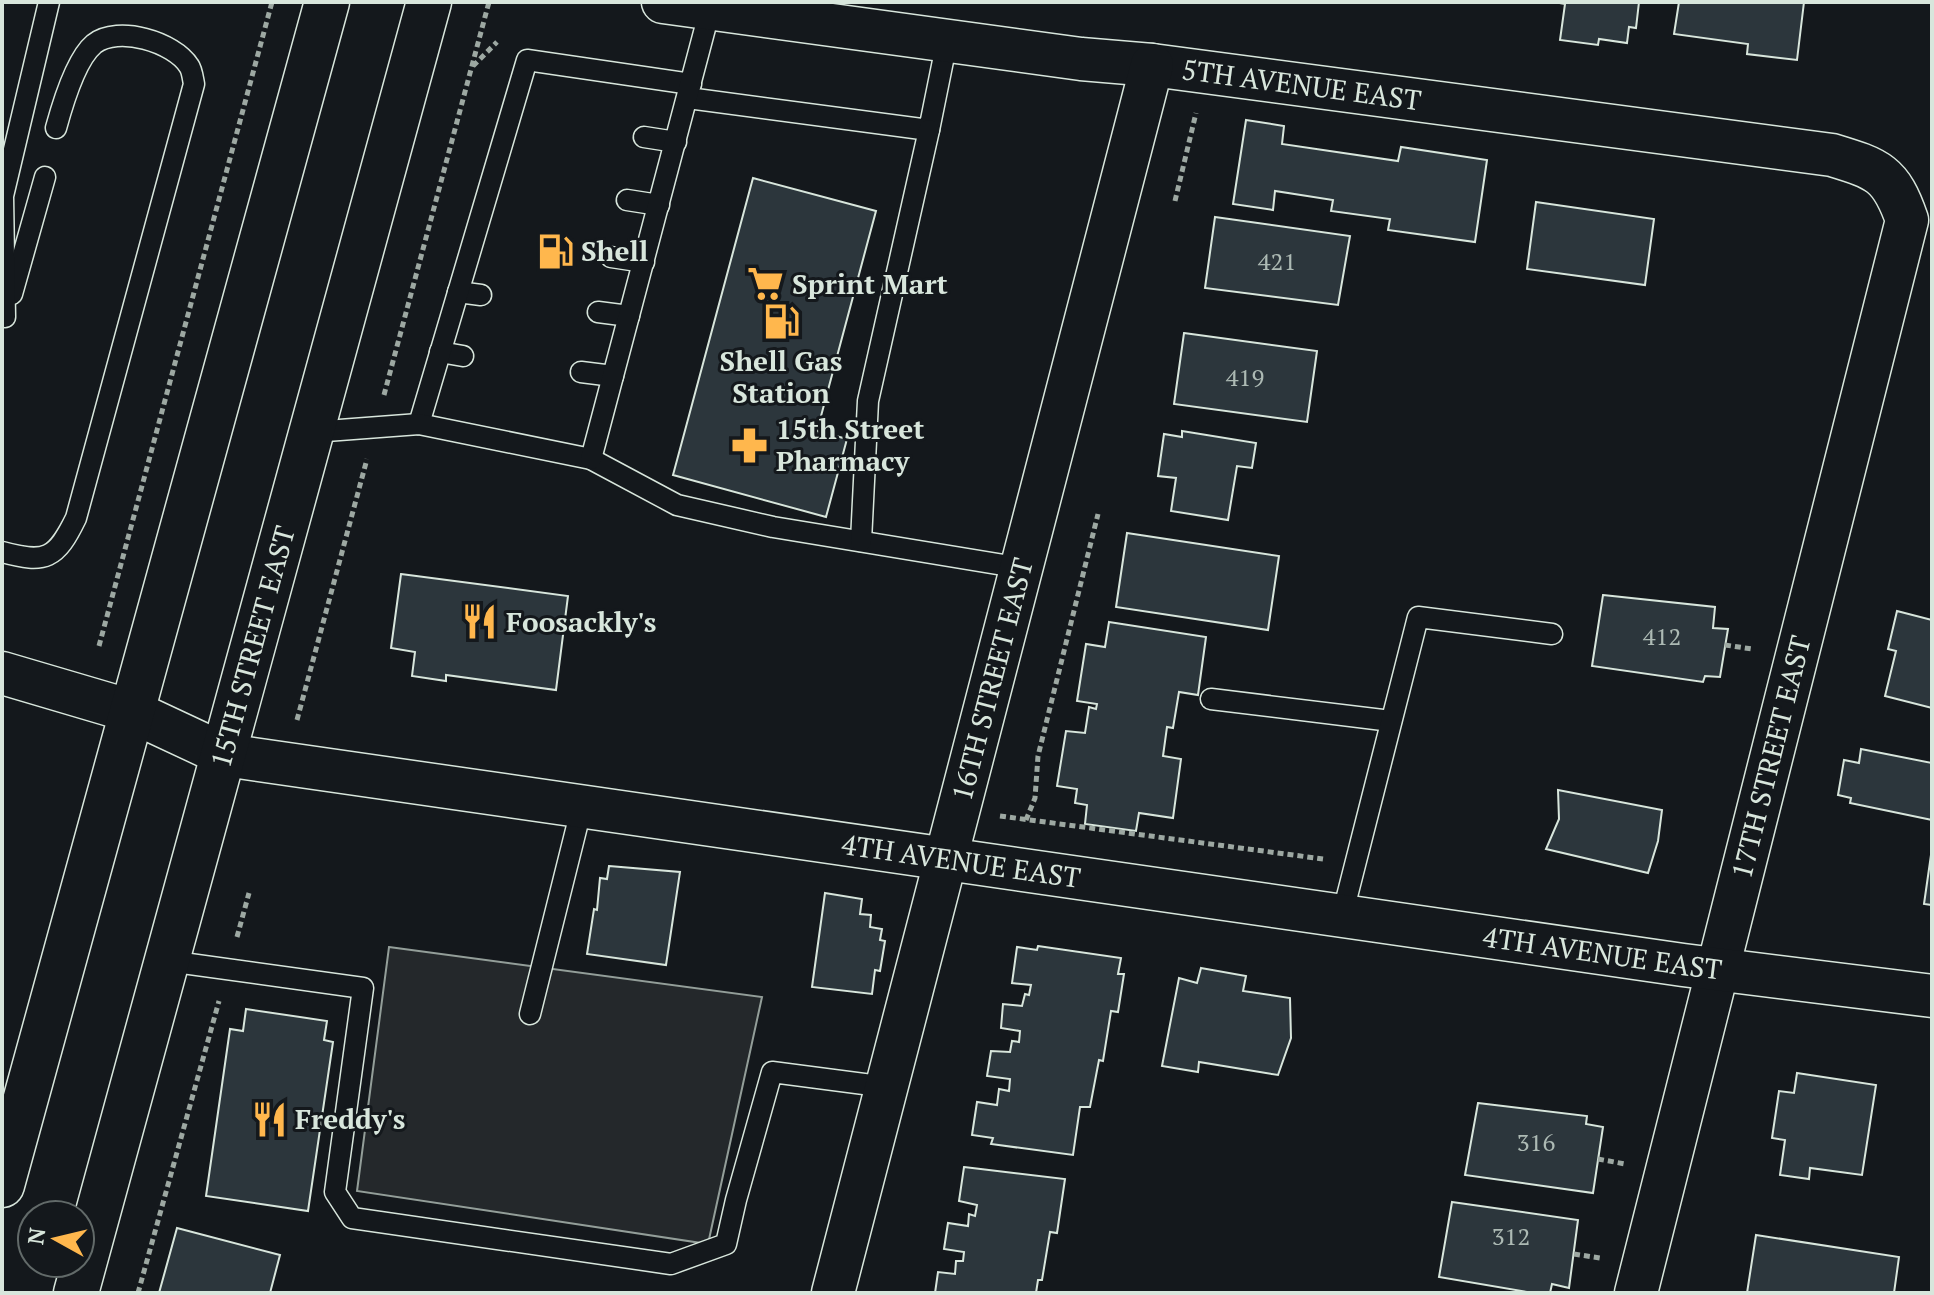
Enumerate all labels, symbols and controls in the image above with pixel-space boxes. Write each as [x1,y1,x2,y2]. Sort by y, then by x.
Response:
street label: 5TH AVENUE EAST [1180,50,1423,118]
fuel station icon: Shell [536,232,574,270]
place label: Shell [581,232,648,269]
house number: 421 [1258,245,1296,277]
supermarket icon: Sprint Mart [747,265,785,303]
place label: Sprint Mart [792,265,948,302]
fuel station icon: Shell Gas Station [762,302,800,340]
place label: Shell Gas Station [720,342,842,411]
house number: 419 [1226,361,1264,393]
place label: 15th Street Pharmacy [776,410,924,479]
pharmacy icon: 15th Street Pharmacy [731,426,769,464]
street label: 15TH STREET EAST [202,522,303,772]
street label: 16TH STREET EAST [943,554,1041,804]
restaurant icon: Foosackly's [461,603,499,641]
place label: Foosackly's [506,603,657,640]
house number: 412 [1643,620,1681,652]
street label: 17TH STREET EAST [1722,632,1819,882]
street label: 4TH AVENUE EAST [839,825,1083,896]
street label: 4TH AVENUE EAST [1481,917,1724,988]
restaurant icon: Freddy's [250,1100,288,1138]
place label: Freddy's [295,1100,406,1137]
house number: 316 [1517,1126,1555,1158]
north arrow [16,1199,96,1279]
house number: 312 [1492,1220,1530,1252]
text: N [20,1226,51,1246]

